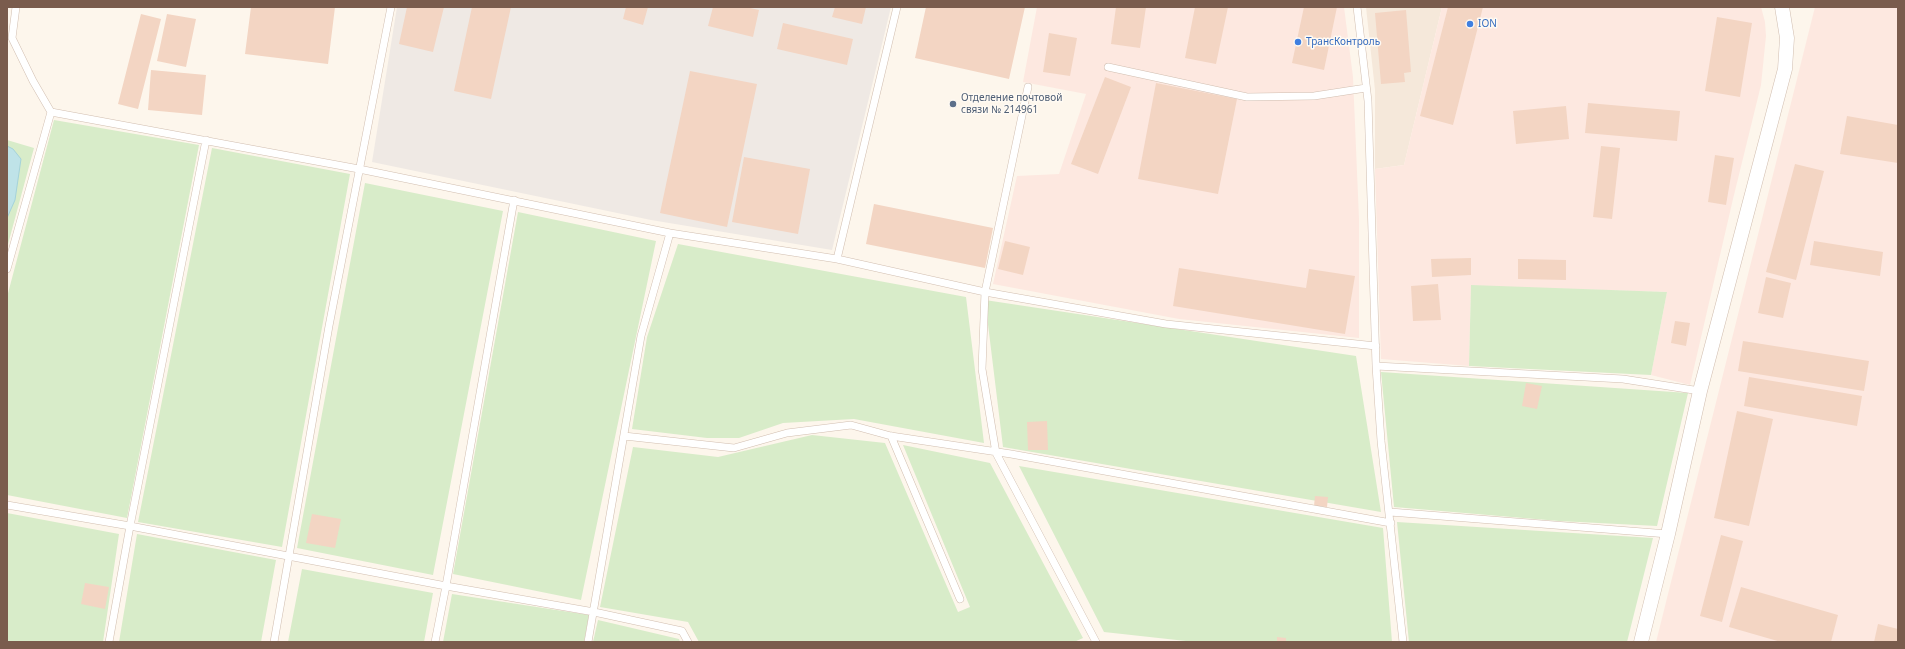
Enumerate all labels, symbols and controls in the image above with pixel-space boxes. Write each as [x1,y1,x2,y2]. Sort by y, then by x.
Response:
place label: ION [1478,18,1497,30]
marker: ION [1465,19,1475,29]
place label: ТрансКонтроль [1306,36,1380,48]
marker: ТрансКонтроль [1293,37,1303,47]
place label: Отделение почтовой связи № 214961 [961,92,1062,116]
marker: Отделение почтовой связи № 214961 [948,99,958,109]

